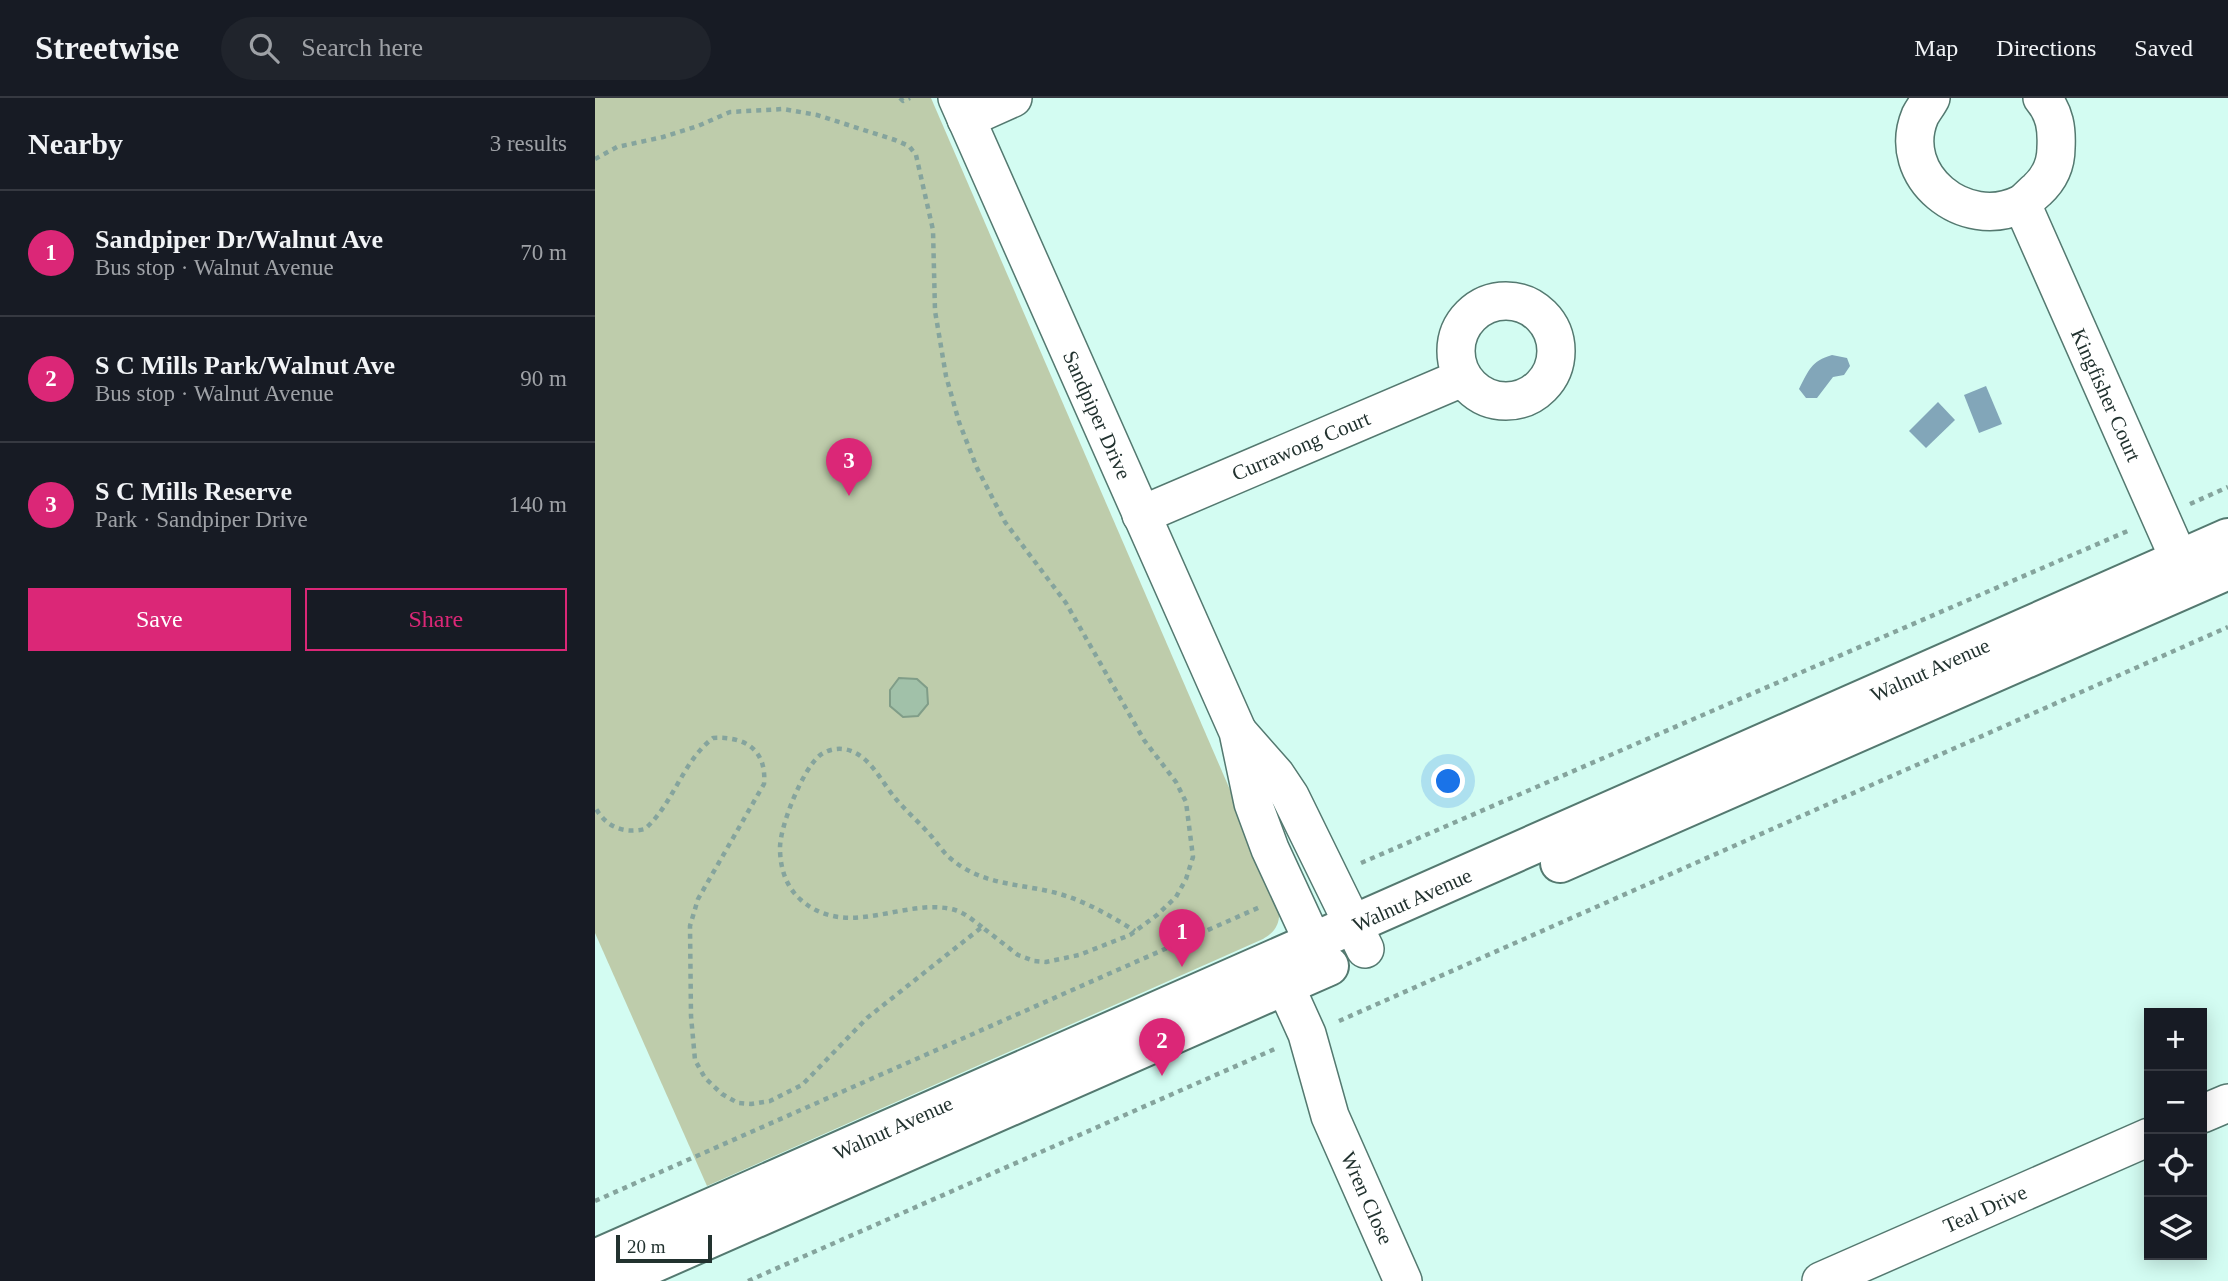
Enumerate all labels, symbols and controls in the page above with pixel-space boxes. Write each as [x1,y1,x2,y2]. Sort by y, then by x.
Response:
search box [221,17,711,80]
icon: search [245,29,283,67]
text: Streetwise [35,30,179,66]
text: Search here [301,33,423,62]
text: Map [1914,35,1958,61]
text: Directions [1996,35,2096,61]
text: Saved [2134,35,2193,61]
text: Nearby [28,127,123,160]
text: 3 results [490,131,567,156]
text: Sandpiper Dr/Walnut Ave [95,225,383,254]
text: 1 [45,240,57,265]
text: 70 m [520,240,567,265]
text: Bus stop · Walnut Avenue [95,255,334,280]
street label: Kingfisher Court [2066,325,2146,465]
street label: Sandpiper Drive [1058,347,1136,483]
text: S C Mills Park/Walnut Ave [95,351,395,380]
text: 2 [45,366,57,391]
text: 90 m [520,366,567,391]
text: Bus stop · Walnut Avenue [95,381,334,406]
street label: Currawong Court [1228,406,1374,486]
pin: 3 [826,438,872,496]
text: S C Mills Reserve [95,477,292,506]
text: 3 [45,492,57,517]
text: 140 m [509,492,567,517]
text: Park · Sandpiper Drive [95,507,308,532]
button: Save [28,588,291,651]
button: Share [305,588,567,651]
street label: Walnut Avenue [1867,633,1993,707]
your location [1431,764,1465,798]
street label: Walnut Avenue [1349,863,1475,937]
pin: 1 [1159,909,1205,967]
map controls [2144,1008,2207,1260]
button: + [2144,1008,2207,1071]
pin: 2 [1139,1018,1185,1076]
button: − [2144,1071,2207,1134]
street label: Walnut Avenue [830,1091,956,1165]
button: locate [2144,1134,2207,1197]
street label: Wren Close [1336,1148,1398,1248]
street label: Teal Drive [1940,1180,2030,1238]
button: layers [2144,1197,2207,1260]
scale bar [616,1232,712,1264]
text: 20 m [627,1236,666,1257]

